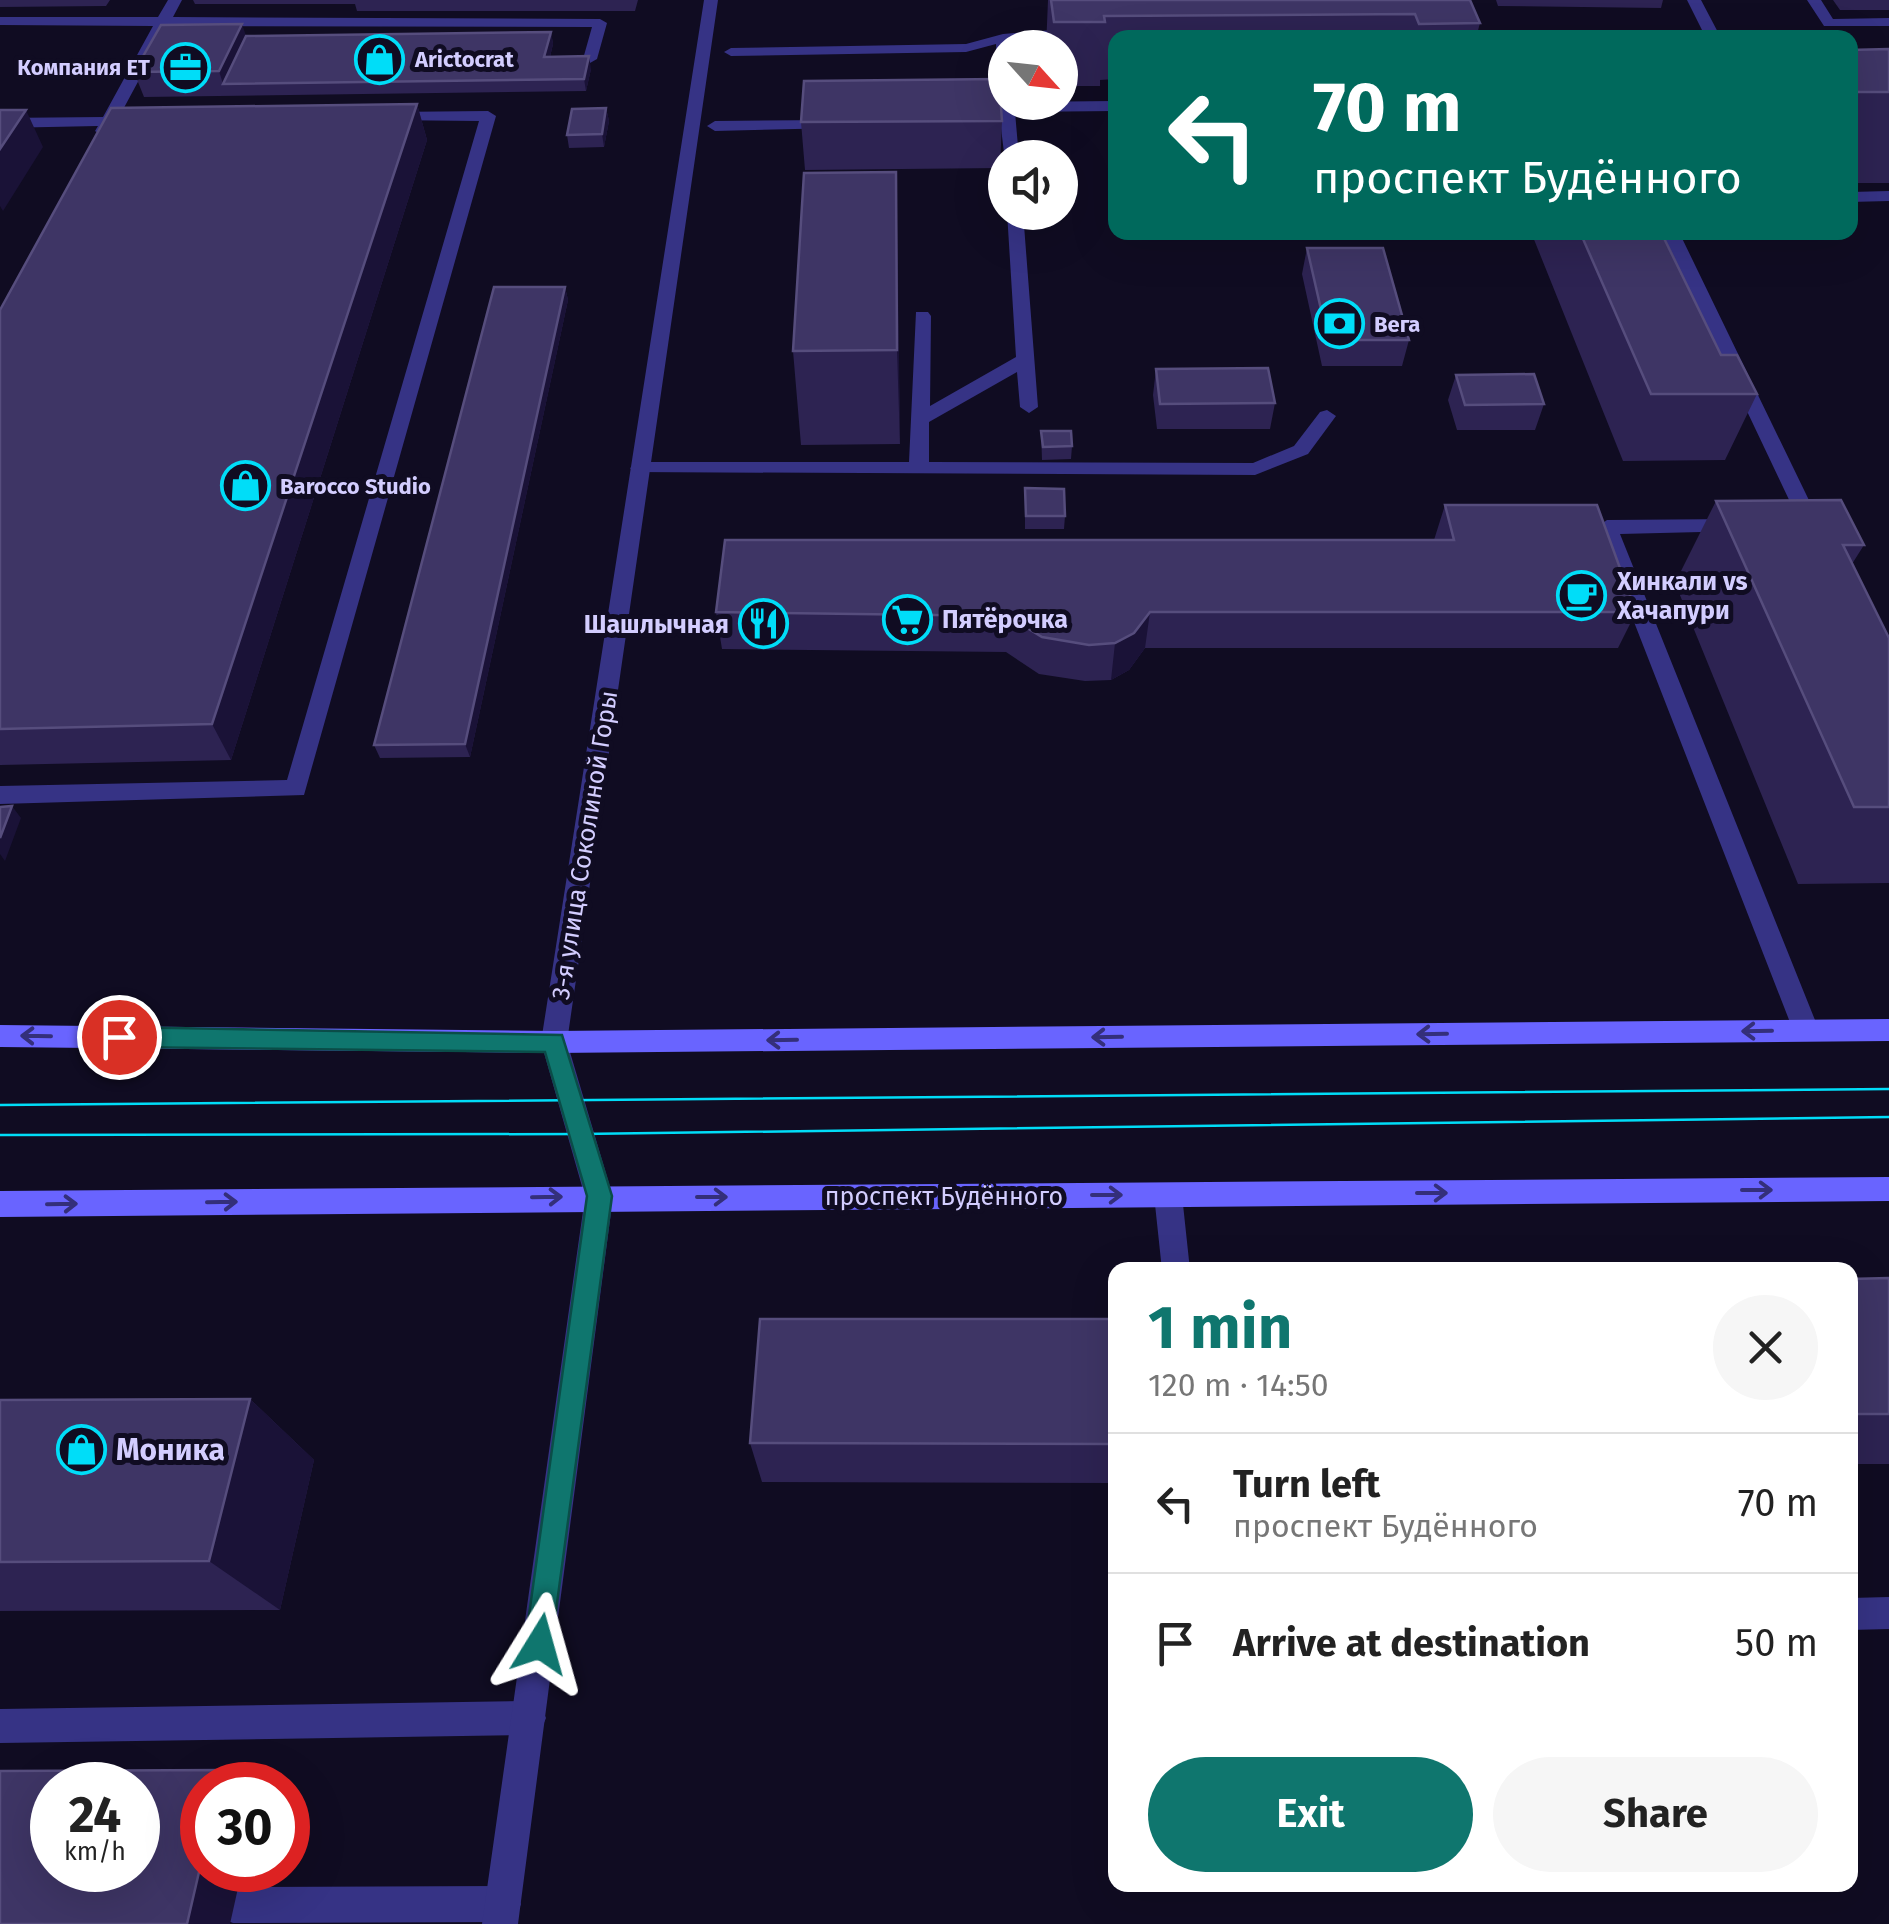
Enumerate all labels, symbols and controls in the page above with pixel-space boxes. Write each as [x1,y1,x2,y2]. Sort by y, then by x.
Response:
north arrow [988,30,1078,120]
map controls [988,30,1078,230]
shop icon: Arictocrat [354,33,406,85]
office icon: Компания ЕТ [159,41,211,93]
place label: Arictocrat [414,46,514,73]
place label: Компания ЕТ [17,54,150,81]
text: 70 m [1313,66,1462,150]
icon: left [1148,70,1278,200]
button: sound [988,140,1078,230]
text: проспект Будённого [1313,151,1742,205]
bank icon: Вега [1313,298,1365,350]
place label: Вега [1374,311,1420,338]
shop icon: Barocco Studio [219,460,271,512]
place label: Barocco Studio [280,473,431,500]
place label: Хинкали vs Хачапури [1616,567,1748,626]
cafe icon: Хинкали vs Хачапури [1556,569,1608,621]
supermarket icon: Пятёрочка [881,593,933,645]
restaurant icon: Шашлычная [738,598,790,650]
place label: Пятёрочка [942,605,1068,635]
place label: Шашлычная [584,610,729,640]
street label: 3-я улица Соколиной Горы [546,688,624,1002]
pin [77,995,162,1080]
icon: arrive [92,1010,147,1065]
one-way arrow [1741,1021,1773,1040]
one-way arrow [1416,1024,1448,1044]
one-way arrow [21,1026,54,1046]
one-way arrow [1091,1028,1124,1046]
one-way arrow [766,1030,798,1050]
one-way arrow [1740,1180,1773,1200]
street label: проспект Будённого [825,1182,1063,1212]
one-way arrow [1416,1184,1448,1202]
one-way arrow [1090,1186,1123,1204]
one-way arrow [530,1188,563,1206]
one-way arrow [696,1188,728,1206]
one-way arrow [206,1192,238,1211]
one-way arrow [46,1194,78,1214]
text: 1 min [1148,1292,1292,1364]
button: close [1713,1295,1818,1400]
text: 120 m · 14:50 [1148,1366,1329,1404]
shop icon: Моника [55,1424,107,1476]
place label: Моника [116,1432,225,1468]
text: Turn left [1233,1461,1380,1507]
icon: left [1148,1476,1203,1531]
text: 70 m [1738,1480,1818,1526]
text: проспект Будённого [1233,1507,1538,1545]
position arrow [488,1592,592,1696]
icon: arrive [1148,1616,1203,1671]
text: Arrive at destination [1233,1620,1590,1666]
text: 50 m [1735,1620,1818,1666]
button: Exit [1148,1757,1473,1872]
button: Share [1493,1757,1818,1872]
speed limit sign: 30 [180,1762,310,1892]
text: 24 [69,1785,121,1845]
text: km/h [64,1837,126,1867]

